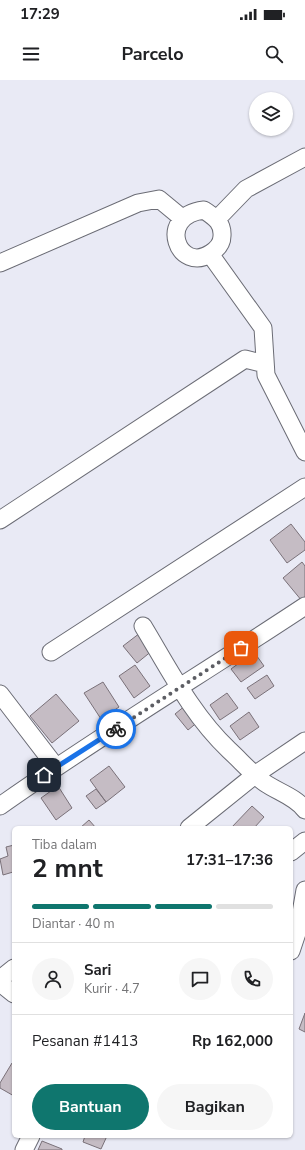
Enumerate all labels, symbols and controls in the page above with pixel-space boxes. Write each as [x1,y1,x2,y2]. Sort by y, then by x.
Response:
text: 17:29 [20,4,60,24]
text: Parcelo [121,42,184,66]
icon: menu [20,43,42,65]
icon: search [263,43,285,65]
map controls [249,92,293,136]
button: layers [249,92,293,136]
pin [224,631,258,665]
icon: bag [230,637,252,659]
courier [96,709,136,749]
icon: bike [105,718,127,740]
pin [27,758,61,792]
icon: home [33,764,55,786]
text: Tiba dalam [32,836,97,854]
text: 17:31–17:36 [186,850,273,870]
text: 2 mnt [32,851,103,886]
text: Diantar · 40 m [32,915,115,933]
button: person [32,958,74,1000]
button: chat [179,958,221,1000]
button: phone [231,958,273,1000]
text: Sari [84,960,111,980]
text: Kurir · 4.7 [84,980,140,998]
text: Pesanan #1413 [32,1031,138,1051]
text: Rp 162,000 [192,1031,273,1051]
button: Bantuan [32,1084,149,1130]
button: Bagikan [157,1084,273,1130]

